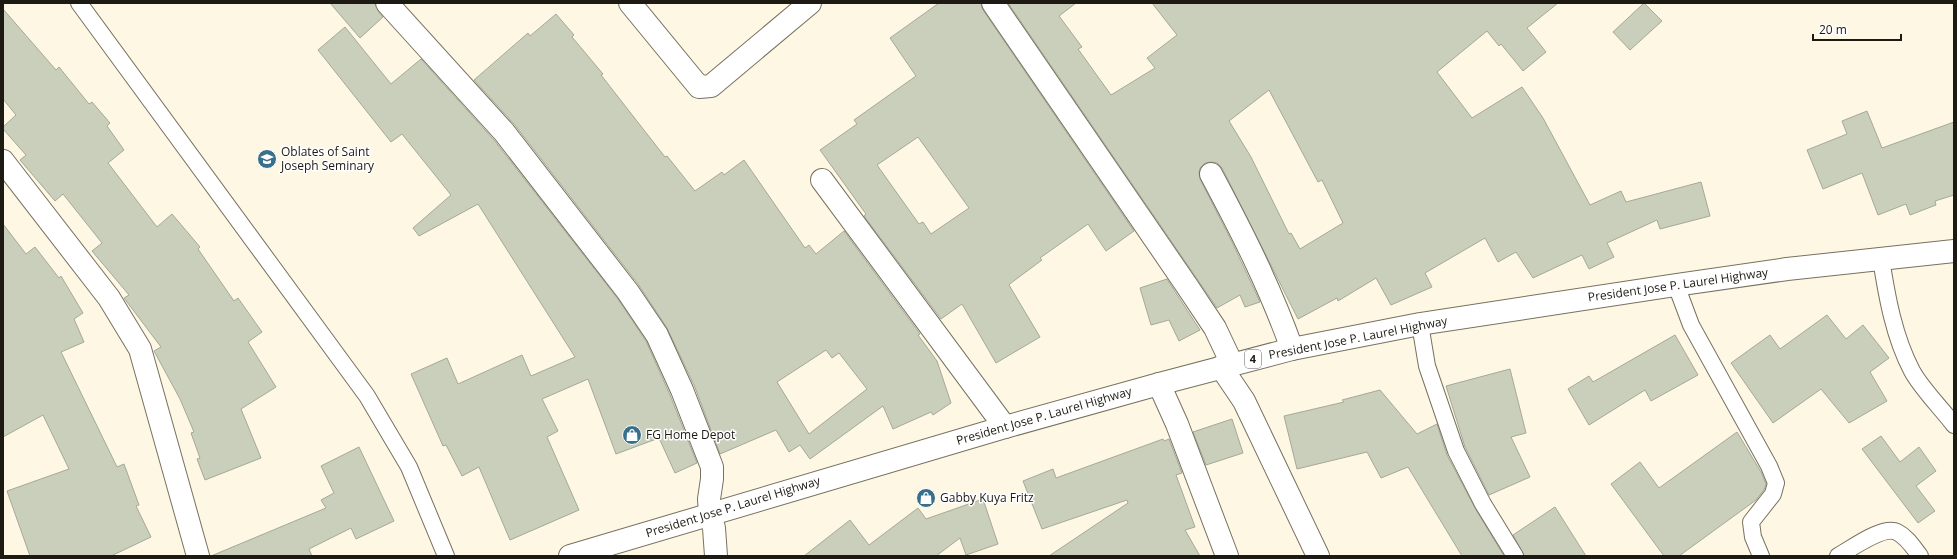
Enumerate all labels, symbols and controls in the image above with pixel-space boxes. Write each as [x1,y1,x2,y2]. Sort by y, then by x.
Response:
scale bar [1813,16,1901,42]
text: 20 m [1819,21,1847,38]
place label: Oblates of Saint Joseph Seminary [280,143,375,174]
school or university icon: Oblates of Saint Joseph Seminary [256,148,278,170]
street label: President Jose P. Laurel Highway [1587,263,1770,306]
street label: President Jose P. Laurel Highway [1267,312,1450,363]
road number: 4 [1245,350,1261,368]
street label: President Jose P. Laurel Highway [954,382,1135,449]
shop icon: FG Home Depot [621,424,643,446]
place label: FG Home Depot [646,426,735,443]
street label: President Jose P. Laurel Highway [643,472,823,541]
shop icon: Gabby Kuya Fritz [915,487,937,509]
place label: Gabby Kuya Fritz [940,489,1034,506]

